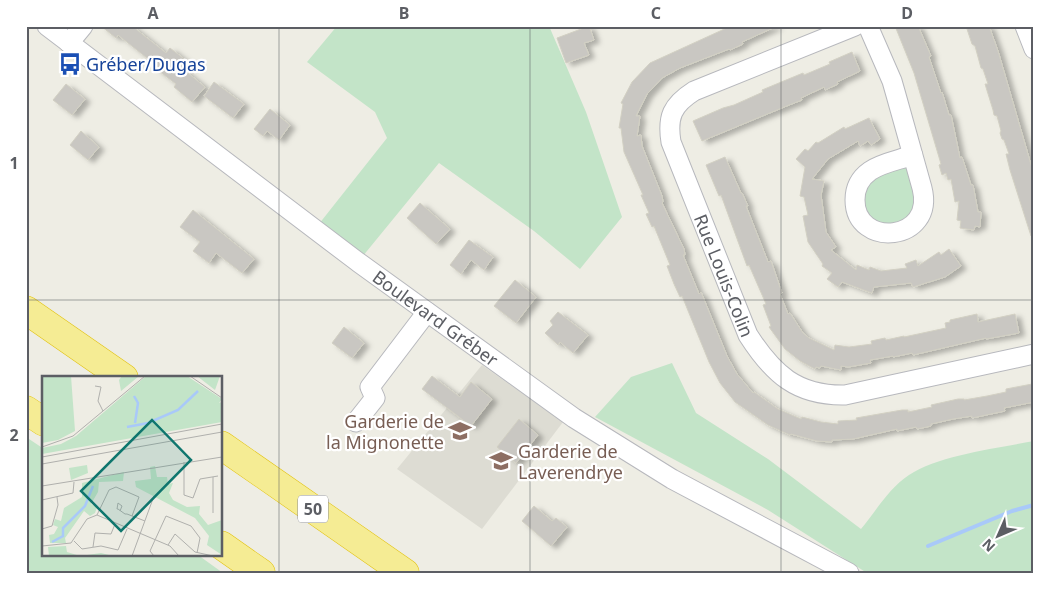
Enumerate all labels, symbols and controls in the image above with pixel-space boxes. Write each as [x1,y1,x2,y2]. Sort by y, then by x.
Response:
text: A [147,2,159,24]
text: B [399,2,409,24]
text: C [651,2,661,24]
text: D [901,2,913,24]
bus stop icon: Gréber/Dugas [57,51,83,77]
place label: Gréber/Dugas [86,52,206,76]
text: 1 [9,152,19,174]
street label: Rue Louis-Colin [689,210,760,341]
street label: Boulevard Gréber [368,265,503,372]
inset map [42,376,222,556]
place label: Garderie de la Mignonette [326,409,444,454]
school or university icon: Garderie de la Mignonette [447,418,473,444]
text: 2 [9,424,19,446]
place label: Garderie de Laverendrye [518,439,623,484]
school or university icon: Garderie de Laverendrye [488,448,514,474]
road number: 50 [298,496,328,522]
north arrow [972,512,1022,562]
text: N [978,535,999,556]

